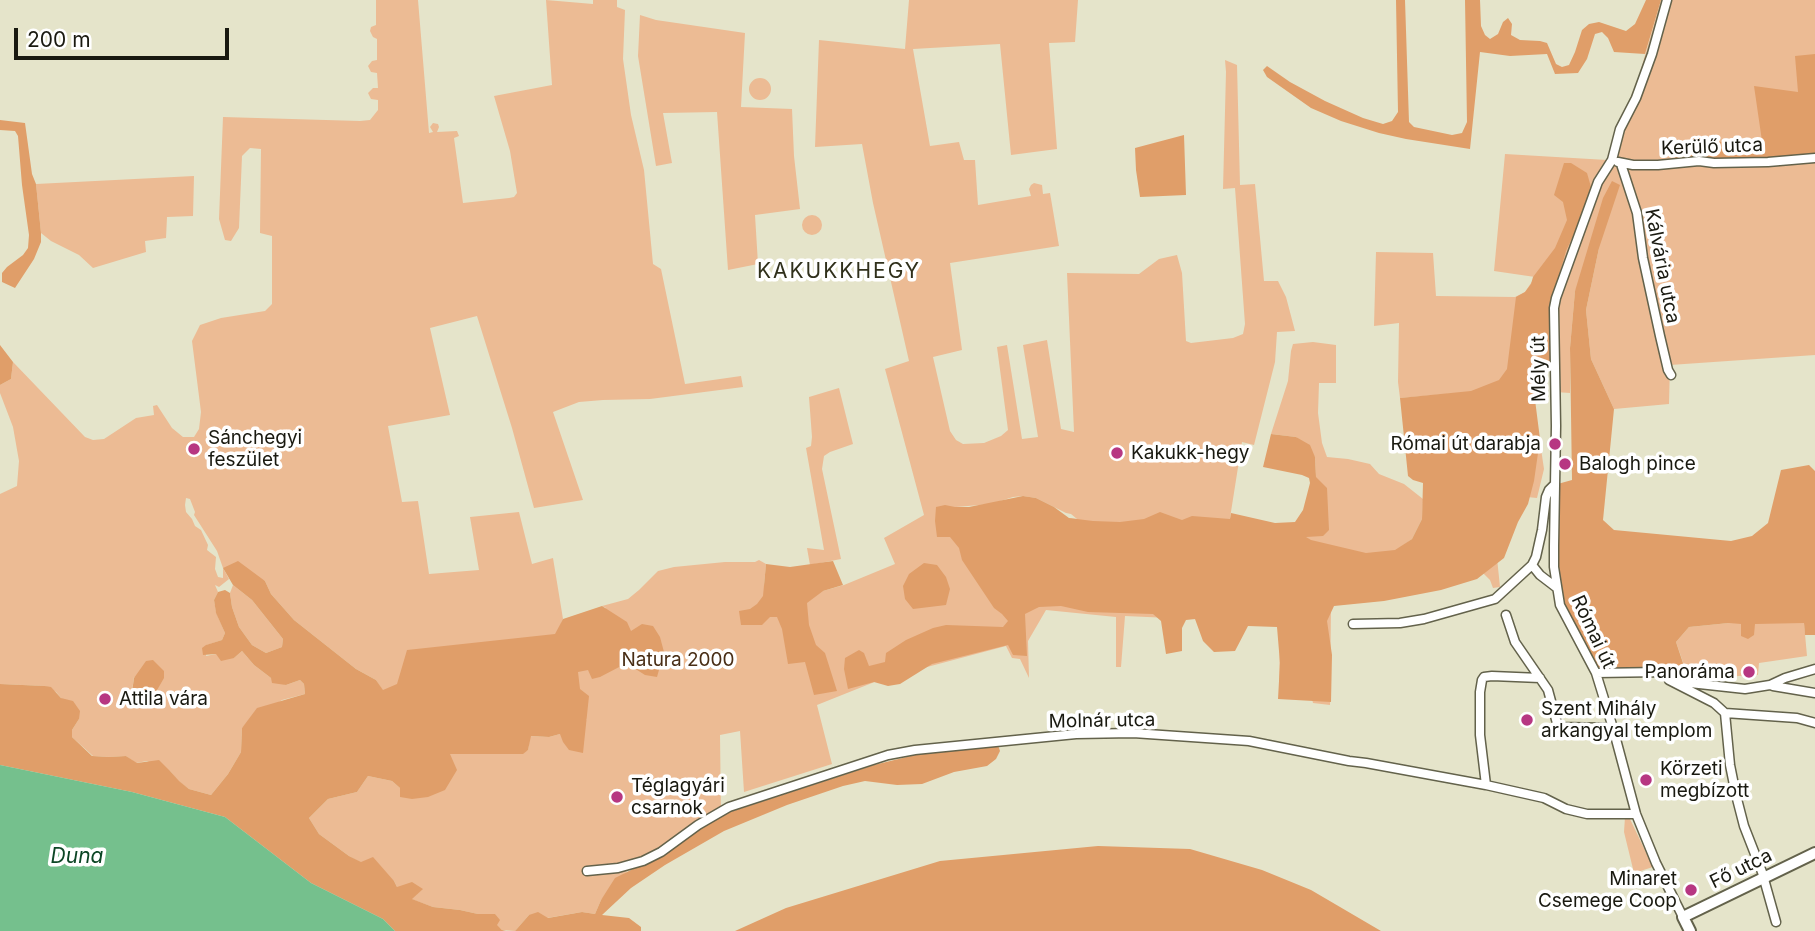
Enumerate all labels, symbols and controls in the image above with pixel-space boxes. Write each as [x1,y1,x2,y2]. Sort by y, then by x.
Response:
scale bar [18,14,233,58]
text: 200 m [27,27,91,52]
street label: Kerülő utca [1661,134,1763,160]
street label: Kálvária utca [1640,207,1684,325]
district label: KAKUKKHEGY [758,259,920,285]
street label: Mély út [1527,336,1551,402]
place label: Sánchegyi feszület [208,427,302,471]
place label: Római út darabja [1391,433,1541,455]
marker: Római út darabja [1547,436,1563,452]
marker: Sánchegyi feszület [186,441,202,457]
place label: Kakukk-hegy [1131,442,1249,464]
marker: Kakukk-hegy [1109,445,1125,461]
place label: Balogh pince [1579,453,1696,475]
marker: Balogh pince [1557,456,1573,472]
street label: Római út [1566,592,1620,672]
park label: Natura 2000 [621,649,735,671]
place label: Panoráma [1644,661,1735,683]
marker: Panoráma [1741,664,1757,680]
place label: Attila vára [119,688,208,710]
marker: Attila vára [97,691,113,707]
place label: Szent Mihály arkangyal templom [1541,698,1712,742]
street label: Molnár utca [1049,709,1155,733]
marker: Szent Mihály arkangyal templom [1519,712,1535,728]
place label: Körzeti megbízott [1660,758,1749,802]
marker: Körzeti megbízott [1638,772,1654,788]
place label: Téglagyári csarnok [631,775,725,819]
marker: Téglagyári csarnok [609,789,625,805]
water label: Duna [51,844,103,870]
street label: Fő utca [1706,844,1776,894]
place label: Minaret Csemege Coop [1538,868,1677,912]
marker: Minaret Csemege Coop [1683,882,1699,898]

